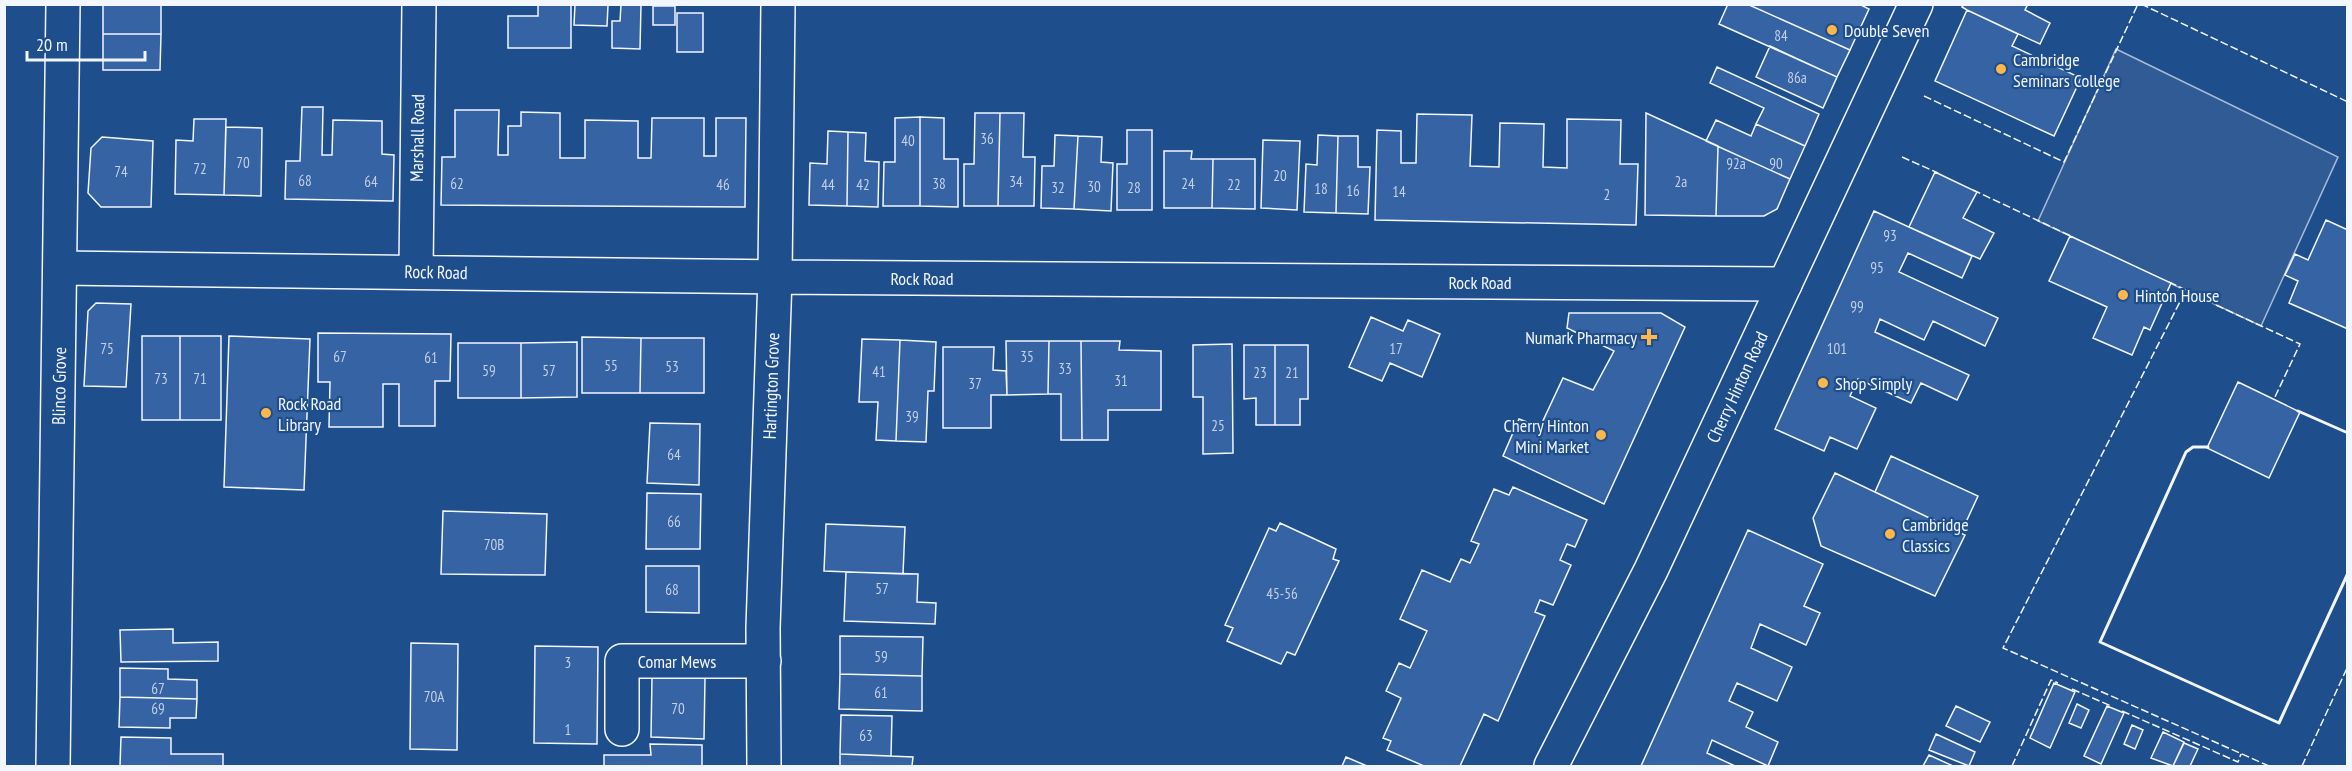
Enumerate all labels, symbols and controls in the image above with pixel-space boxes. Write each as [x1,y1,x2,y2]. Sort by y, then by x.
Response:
place label: Double Seven [1844,19,1929,42]
marker: Double Seven [1825,23,1839,37]
scale bar [27,24,146,62]
house number: 84 [1774,26,1788,45]
text: 20 m [36,33,68,56]
place label: Cambridge Seminars College [2013,48,2120,92]
marker: Cambridge Seminars College [1994,62,2008,76]
house number: 86a [1787,68,1807,87]
street label: Marshall Road [405,94,429,182]
house number: 36 [980,129,994,148]
house number: 40 [901,131,915,150]
house number: 70 [236,153,250,172]
house number: 92a [1726,154,1746,173]
house number: 90 [1769,154,1783,173]
house number: 72 [193,159,207,178]
house number: 74 [114,162,128,181]
house number: 20 [1273,166,1287,185]
house number: 68 [298,171,312,190]
house number: 64 [364,172,378,191]
house number: 34 [1009,172,1023,191]
house number: 2a [1675,172,1687,191]
house number: 62 [450,174,464,193]
house number: 38 [932,174,946,193]
house number: 24 [1181,174,1195,193]
house number: 46 [716,175,730,194]
house number: 44 [821,175,835,194]
house number: 42 [856,175,870,194]
house number: 22 [1227,175,1241,194]
house number: 30 [1087,177,1101,196]
house number: 32 [1051,178,1065,197]
house number: 28 [1127,178,1141,197]
house number: 18 [1314,179,1328,198]
house number: 16 [1346,181,1360,200]
house number: 14 [1392,182,1406,201]
house number: 2 [1604,185,1610,204]
house number: 93 [1883,226,1897,245]
house number: 95 [1870,258,1884,277]
street label: Rock Road [404,260,468,284]
street label: Rock Road [890,267,954,290]
street label: Rock Road [1448,271,1512,294]
place label: Hinton House [2135,284,2220,307]
marker: Hinton House [2116,288,2130,302]
house number: 99 [1850,297,1864,316]
place label: Numark Pharmacy [1525,326,1637,349]
street label: Cherry Hinton Road [1701,328,1773,446]
marker: Numark Pharmacy [1642,330,1656,344]
street label: Hartington Grove [758,332,784,440]
house number: 75 [100,339,114,358]
house number: 17 [1389,339,1403,358]
house number: 101 [1827,339,1847,358]
street label: Blinco Grove [47,347,71,425]
house number: 67 [333,347,347,366]
house number: 35 [1020,347,1034,366]
house number: 61 [424,348,438,367]
house number: 55 [604,356,618,375]
house number: 53 [665,357,679,376]
house number: 33 [1058,359,1072,378]
house number: 59 [482,361,496,380]
house number: 57 [542,361,556,380]
house number: 41 [872,362,886,381]
house number: 23 [1253,363,1267,382]
house number: 21 [1285,363,1299,382]
house number: 73 [154,369,168,388]
house number: 71 [193,369,207,388]
house number: 31 [1114,371,1128,390]
place label: Shop Simply [1835,372,1912,395]
house number: 37 [968,374,982,393]
marker: Shop Simply [1816,376,1830,390]
place label: Rock Road Library [278,392,341,436]
marker: Rock Road Library [259,406,273,420]
house number: 39 [905,407,919,426]
place label: Cherry Hinton Mini Market [1504,414,1589,458]
house number: 25 [1211,416,1225,435]
marker: Cherry Hinton Mini Market [1594,428,1608,442]
house number: 64 [667,445,681,464]
house number: 66 [667,512,681,531]
place label: Cambridge Classics [1902,513,1969,557]
marker: Cambridge Classics [1883,527,1897,541]
house number: 70B [484,535,504,554]
house number: 57 [875,579,889,598]
house number: 68 [665,580,679,599]
house number: 45-56 [1266,584,1298,603]
house number: 59 [874,647,888,666]
street label: Comar Mews [638,650,716,673]
house number: 3 [565,653,571,672]
house number: 67 [151,679,165,698]
house number: 61 [874,683,888,702]
house number: 70A [424,687,445,706]
house number: 69 [151,699,165,718]
house number: 70 [671,699,685,718]
house number: 1 [565,720,571,739]
house number: 63 [859,726,873,745]

